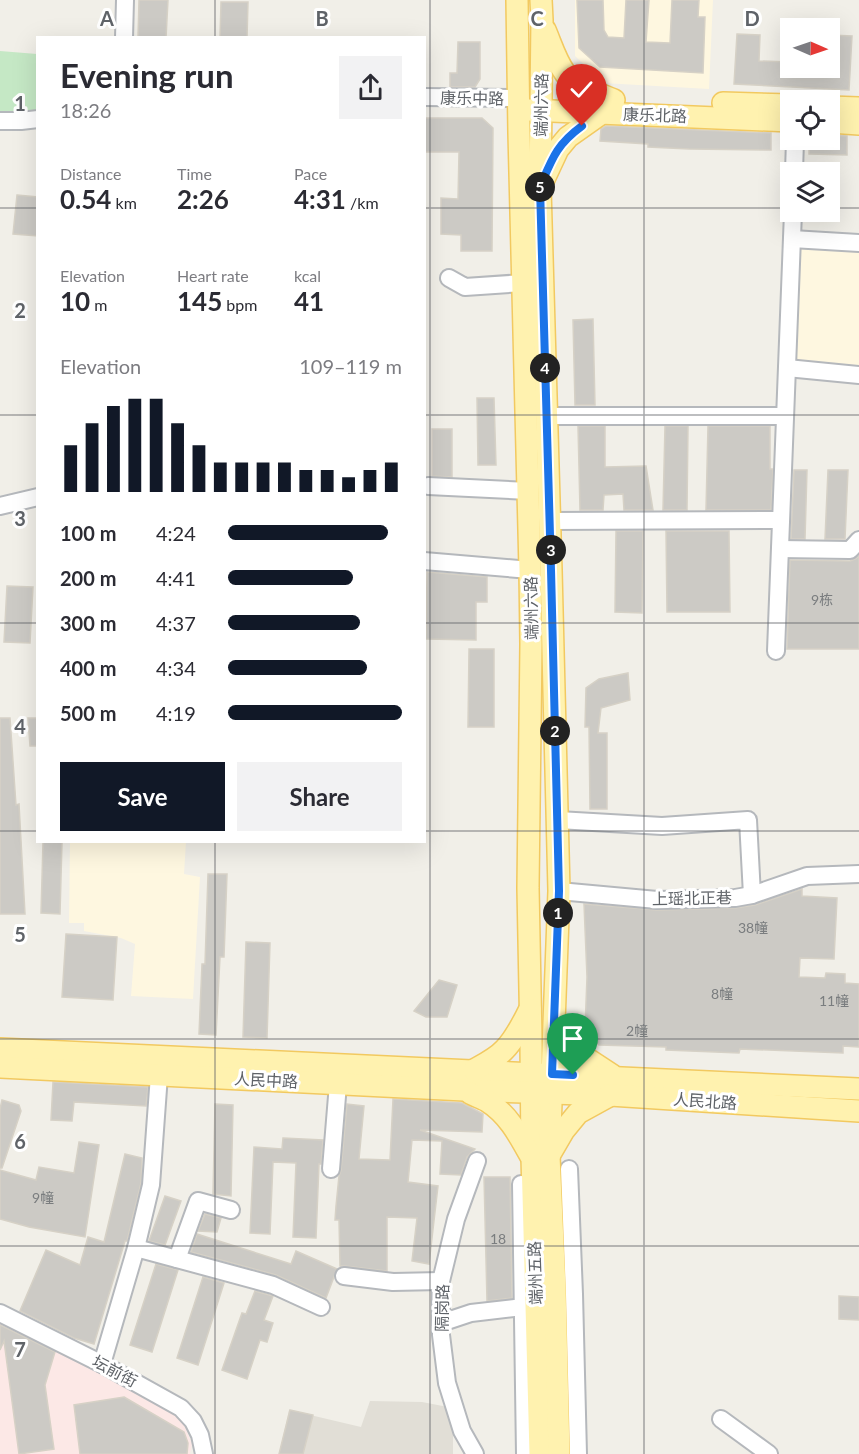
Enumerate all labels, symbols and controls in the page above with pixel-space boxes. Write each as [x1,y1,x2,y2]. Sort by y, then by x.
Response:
text: A [99,6,114,30]
text: B [315,6,329,30]
text: C [530,6,544,30]
text: D [744,6,760,30]
north arrow [780,18,840,78]
map controls [780,18,840,222]
text: Evening run [60,55,234,95]
button: share [339,56,402,119]
pin [556,64,607,126]
street label: 端州六路 [530,73,551,137]
icon: check [565,73,598,106]
street label: 康乐中路 [440,87,504,108]
button: locate [780,90,840,150]
text: 1 [14,91,26,115]
text: 18:26 [60,98,111,122]
street label: 康乐北路 [623,104,687,125]
button: layers [780,162,840,222]
text: Distance [60,164,121,183]
text: Time [177,164,212,183]
text: Pace [294,164,327,183]
pin: 5 [525,172,555,202]
text: 5 [535,177,545,196]
text: 0.54 [60,183,111,215]
text: 2:26 [177,183,229,215]
text: 4:31 [294,183,346,215]
text: km [111,193,137,212]
text: /km [346,193,379,212]
text: Elevation [60,266,125,285]
text: Heart rate [177,266,249,285]
text: kcal [294,266,321,285]
text: 10 [60,285,90,317]
text: 145 [177,285,222,317]
text: 41 [294,285,324,317]
text: m [90,295,107,314]
text: bpm [222,295,257,314]
text: 2 [14,298,26,322]
pin: 4 [530,353,560,383]
text: Elevation [60,354,141,378]
text: 109–119 m [299,354,402,378]
text: 4 [540,358,550,377]
text: 3 [14,506,26,530]
text: 100 m [60,521,116,545]
text: 4:24 [156,521,196,545]
pin: 3 [536,535,566,565]
text: 3 [546,540,556,559]
text: 200 m [60,566,116,590]
text: 4:41 [156,566,196,590]
street label: 端州六路 [520,576,541,640]
house number: 9栋 [811,591,833,608]
text: 300 m [60,611,116,635]
text: 4:37 [156,611,196,635]
text: 400 m [60,656,116,680]
text: 4:34 [156,656,196,680]
text: 500 m [60,701,116,725]
text: 4:19 [156,701,196,725]
text: 4 [14,714,26,738]
pin: 2 [540,716,570,746]
text: 2 [550,721,560,740]
button: Save [60,762,225,831]
button: Share [237,762,402,831]
street label: 上瑶北正巷 [652,887,732,908]
pin: 1 [543,898,573,928]
text: 1 [553,903,563,922]
house number: 38幢 [738,919,768,936]
text: 5 [14,922,26,946]
house number: 8幢 [711,985,733,1002]
house number: 11幢 [819,992,849,1009]
pin [547,1013,598,1075]
icon: arrive [556,1022,589,1055]
house number: 2幢 [626,1022,648,1039]
street label: 人民中路 [234,1068,298,1091]
street label: 人民北路 [672,1089,738,1112]
text: 6 [14,1129,26,1153]
house number: 9幢 [32,1189,54,1206]
house number: 18 [490,1230,506,1247]
street label: 端州五路 [524,1241,545,1305]
street label: 隔岗路 [432,1284,451,1332]
text: 7 [14,1337,26,1361]
street label: 坛前街 [90,1351,141,1390]

